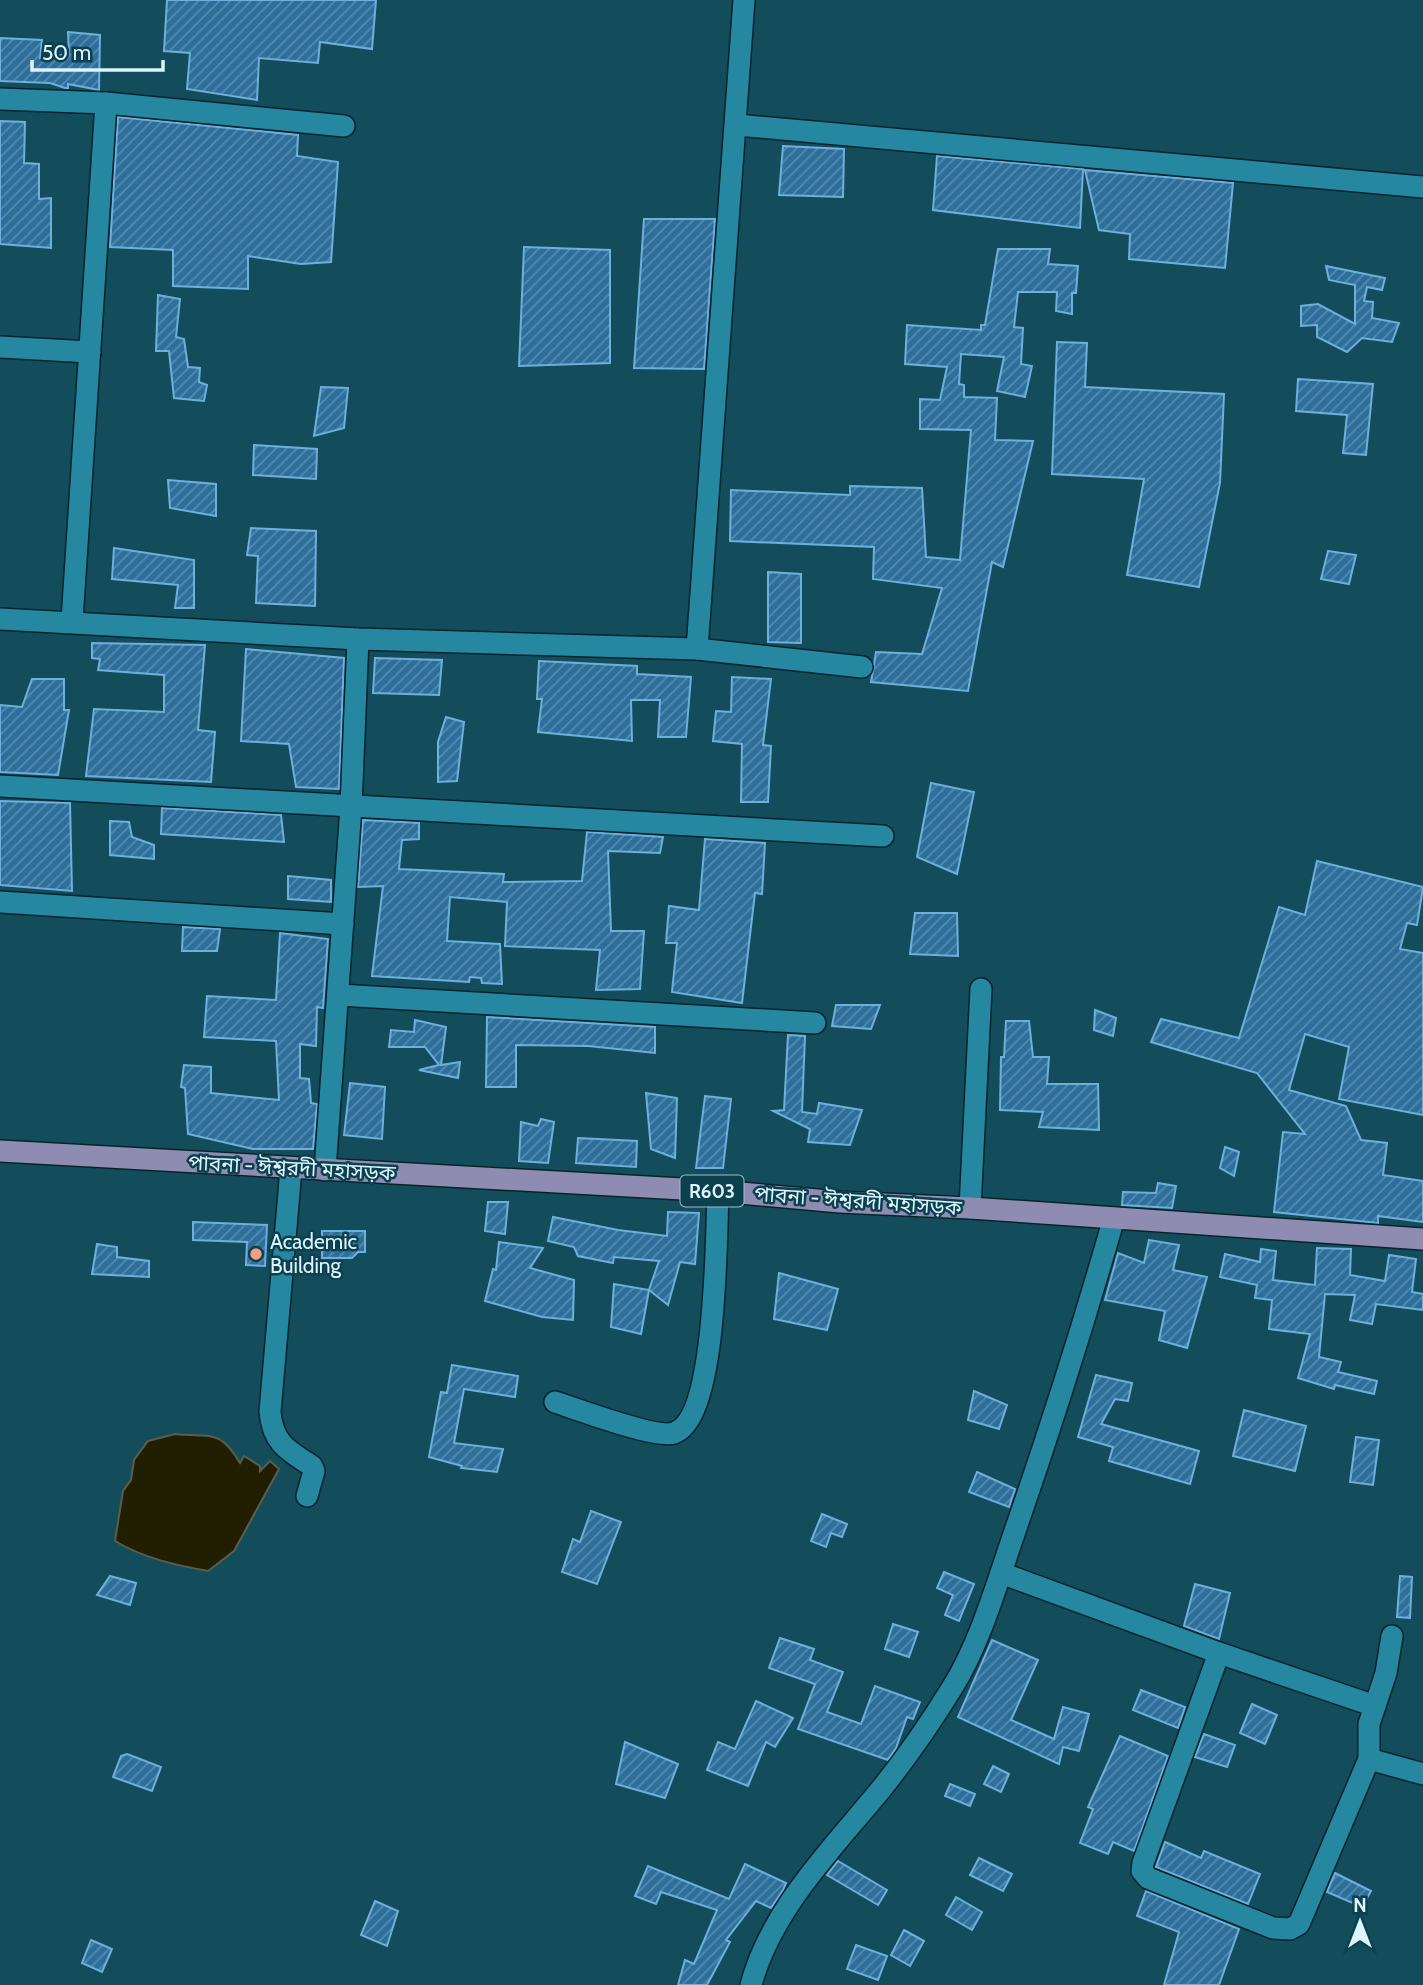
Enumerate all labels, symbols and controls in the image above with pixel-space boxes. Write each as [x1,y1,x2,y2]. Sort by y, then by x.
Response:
scale bar [32,28,163,72]
text: 50 m [42,40,91,65]
street label: পাবনা - ঈশ্বরদী মহাসড়ক [188,1150,397,1185]
road number: R603 [680,1176,744,1206]
street label: পাবনা - ঈশ্বরদী মহাসড়ক [754,1181,963,1220]
place label: Academic Building [270,1229,357,1278]
marker: Academic Building [248,1246,264,1262]
north arrow [1325,1887,1395,1957]
text: N [1353,1894,1367,1917]

